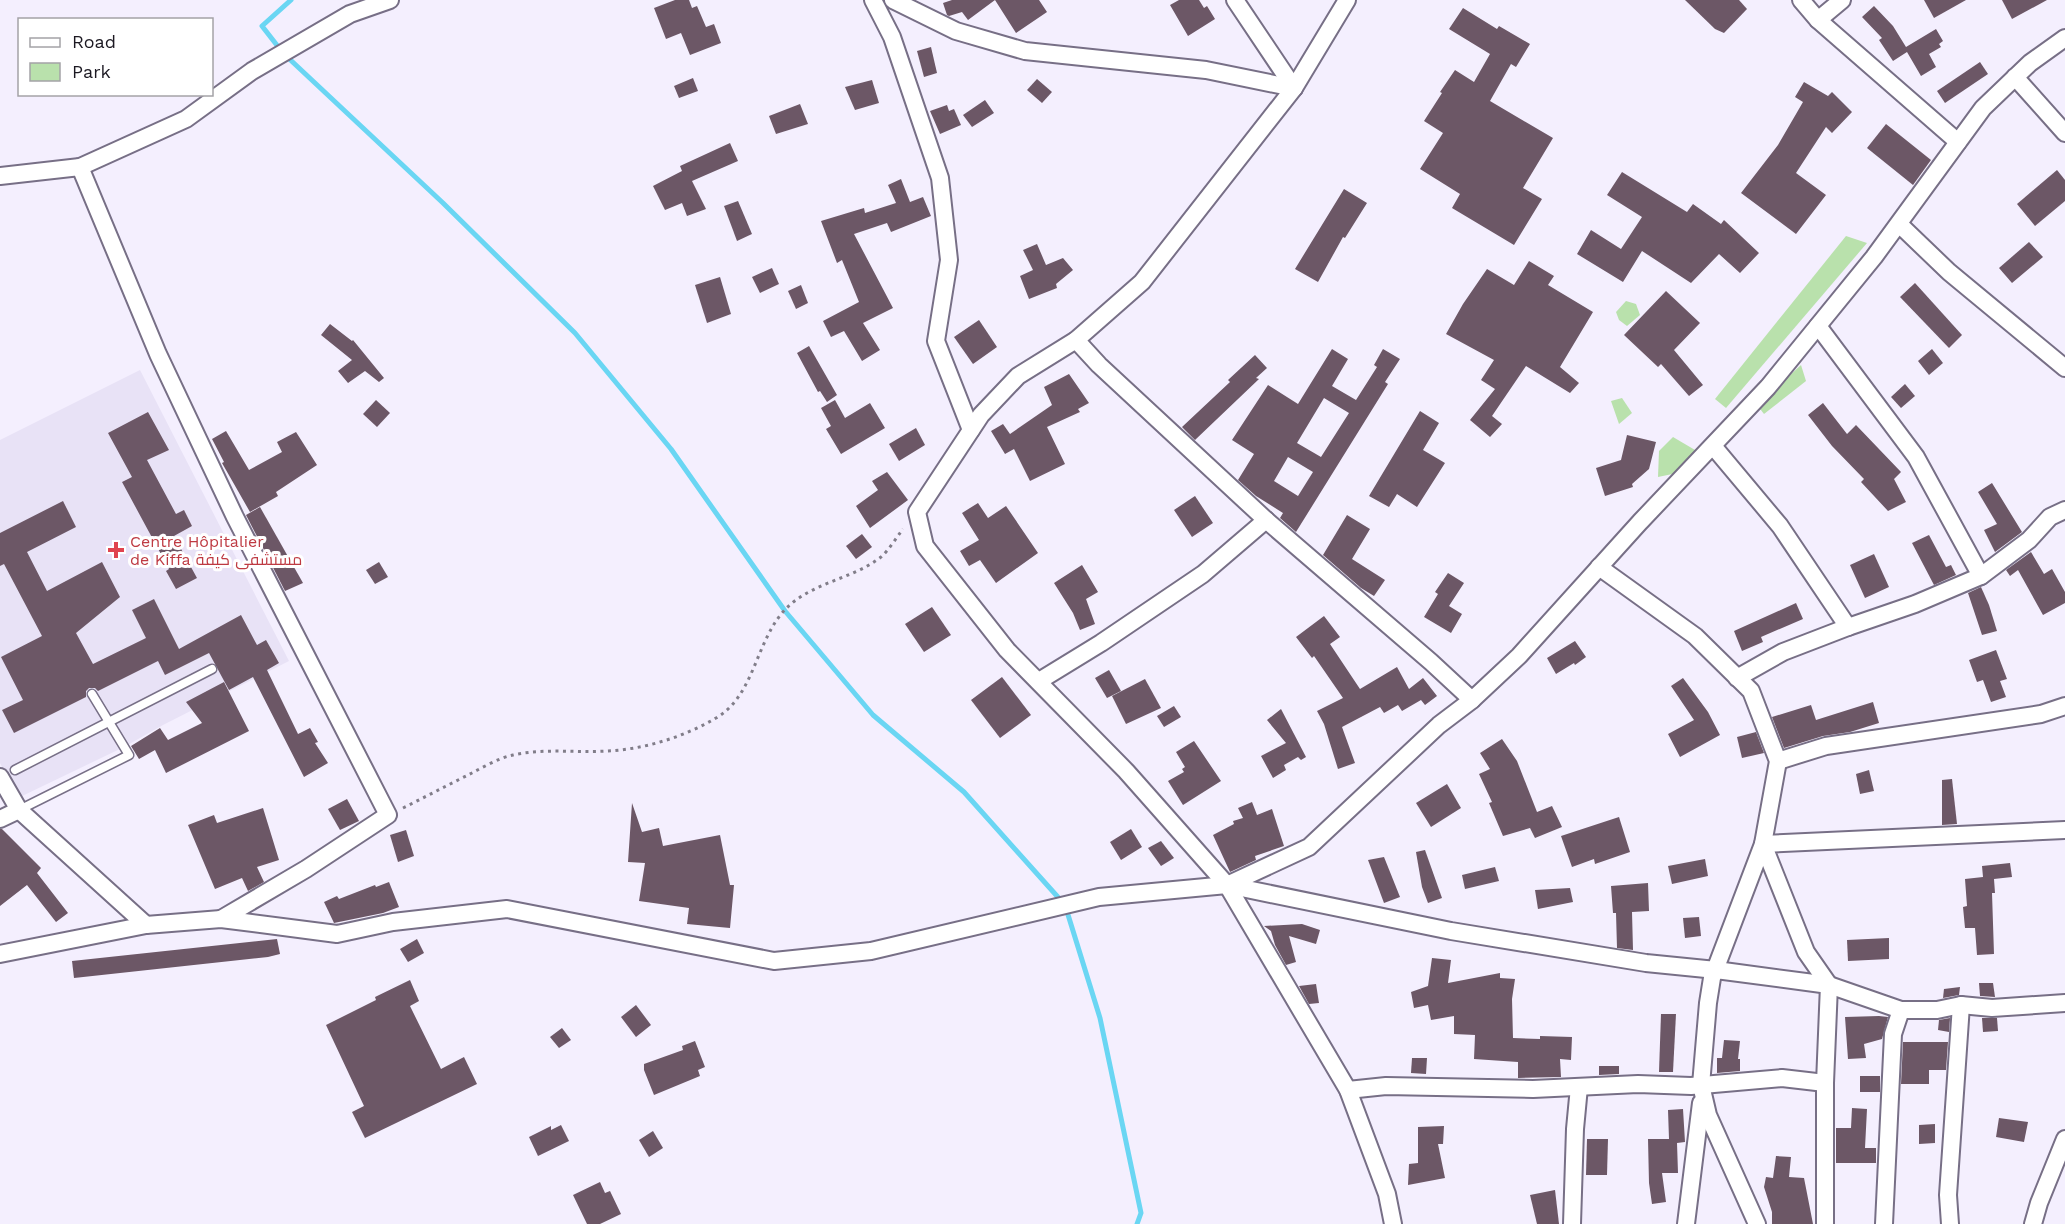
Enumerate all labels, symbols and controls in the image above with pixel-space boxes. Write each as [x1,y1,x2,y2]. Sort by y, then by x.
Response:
legend [18,18,213,96]
text: Road [72,31,116,52]
text: Park [72,61,111,82]
place label: Centre Hôpitalier de Kiffa مستشفى كيفة [130,532,302,570]
marker: Centre Hôpitalier de Kiffa مستشفى كيفة [107,541,125,559]

